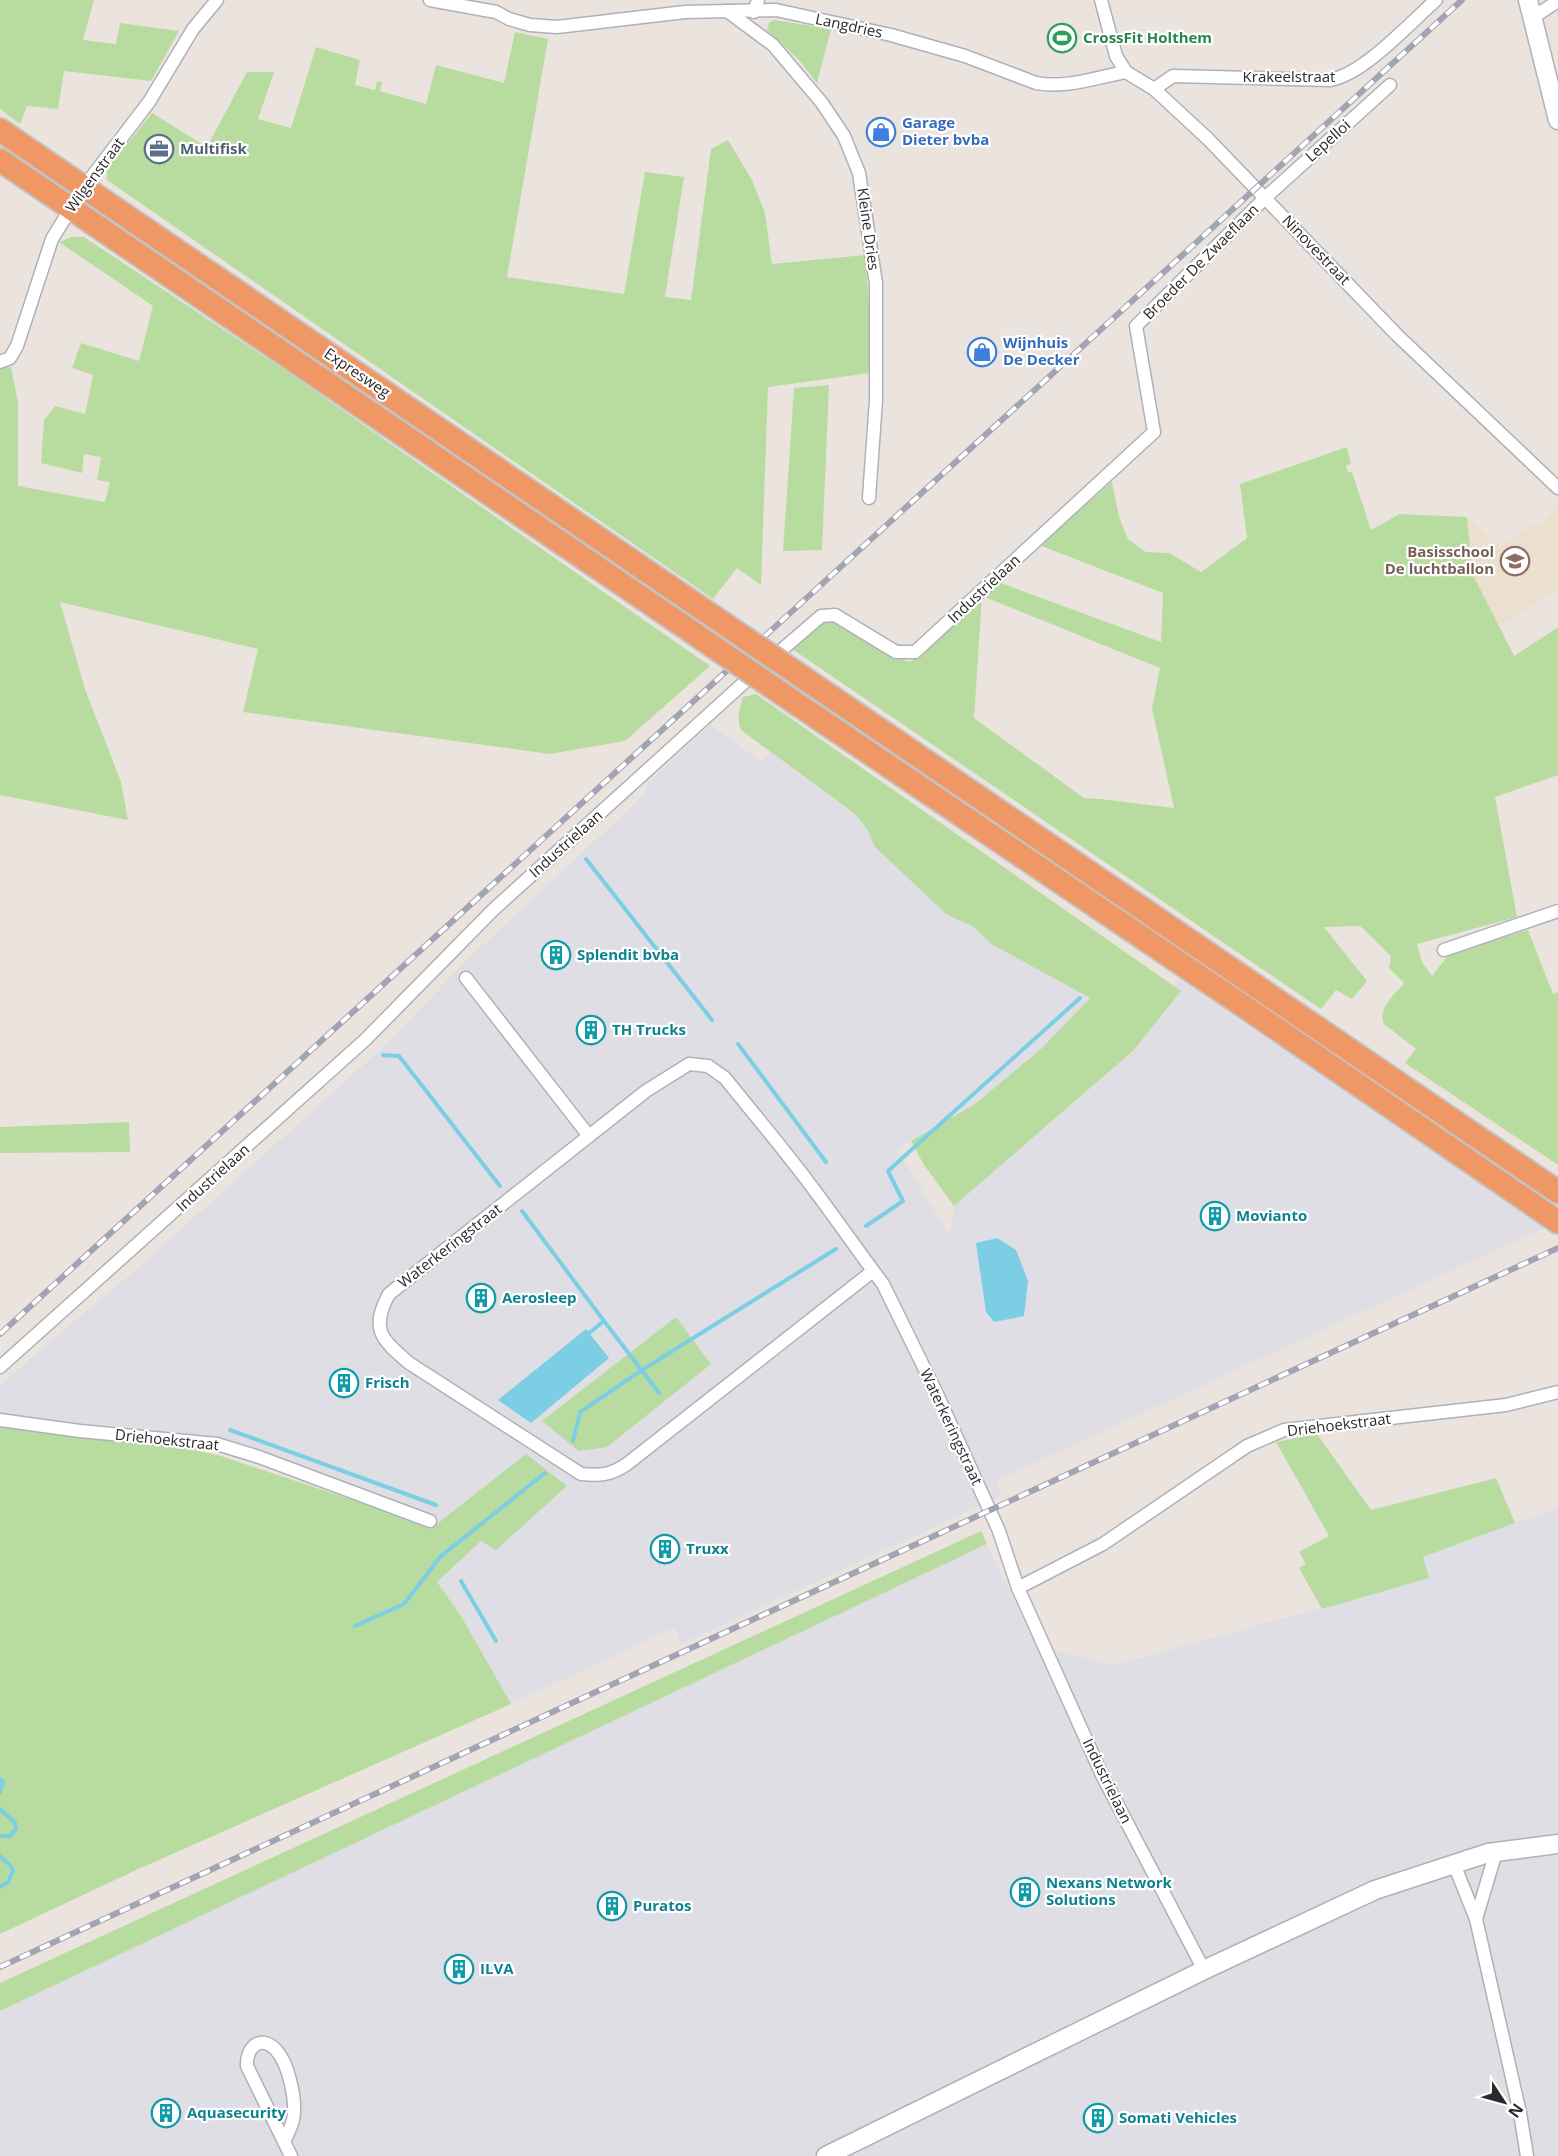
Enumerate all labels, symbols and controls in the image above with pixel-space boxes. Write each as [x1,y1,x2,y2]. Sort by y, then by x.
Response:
street label: Langdries [814,8,885,42]
sports icon: CrossFit Holthem [1046,22,1078,54]
place label: CrossFit Holthem [1083,27,1212,47]
street label: Krakeelstraat [1243,66,1335,86]
place label: Garage Dieter bvba [902,112,989,149]
street label: Lepelloi [1300,115,1354,166]
shop icon: Garage Dieter bvba [865,116,897,148]
street label: Wilgenstraat [60,133,128,216]
office icon: Multifisk [143,133,175,165]
place label: Multifisk [180,138,248,158]
street label: Kleine Dries [853,186,885,271]
street label: Broeder De Zwaeflaan [1138,199,1262,323]
street label: Ninovestraat [1278,210,1355,289]
place label: Wijnhuis De Decker [1003,332,1080,369]
shop icon: Wijnhuis De Decker [966,336,998,368]
street label: Expresweg [321,343,394,402]
place label: Basisschool De luchtballon [1385,541,1494,578]
school or university icon: Basisschool De luchtballon [1499,545,1531,577]
street label: Industrielaan [943,549,1024,627]
street label: Industrielaan [524,805,606,882]
building icon: Splendit bvba [540,939,572,971]
place label: Splendit bvba [577,944,679,964]
building icon: TH Trucks [575,1014,607,1046]
place label: TH Trucks [612,1019,686,1039]
street label: Industrielaan [171,1139,253,1216]
street label: Waterkeringstraat [393,1198,505,1292]
building icon: Movianto [1199,1200,1231,1232]
place label: Movianto [1236,1205,1307,1225]
building icon: Aerosleep [465,1282,497,1314]
place label: Aerosleep [502,1287,577,1307]
street label: Waterkeringstraat [916,1365,988,1488]
building icon: Frisch [328,1367,360,1399]
place label: Frisch [365,1372,410,1392]
street label: Driehoekstraat [1286,1408,1392,1440]
street label: Driehoekstraat [114,1424,220,1454]
building icon: Truxx [649,1533,681,1565]
place label: Truxx [686,1538,729,1558]
street label: Industrielaan [1079,1735,1137,1826]
place label: Nexans Network Solutions [1046,1872,1173,1909]
building icon: Nexans Network Solutions [1009,1876,1041,1908]
building icon: Puratos [596,1890,628,1922]
place label: Puratos [633,1895,691,1915]
building icon: ILVA [443,1953,475,1985]
place label: ILVA [480,1958,514,1978]
north arrow [1474,2072,1534,2132]
building icon: Aquasecurity [150,2097,182,2129]
text: N [1503,2099,1529,2123]
place label: Aquasecurity [187,2102,287,2122]
building icon: Somati Vehicles [1082,2102,1114,2134]
place label: Somati Vehicles [1119,2107,1237,2127]

